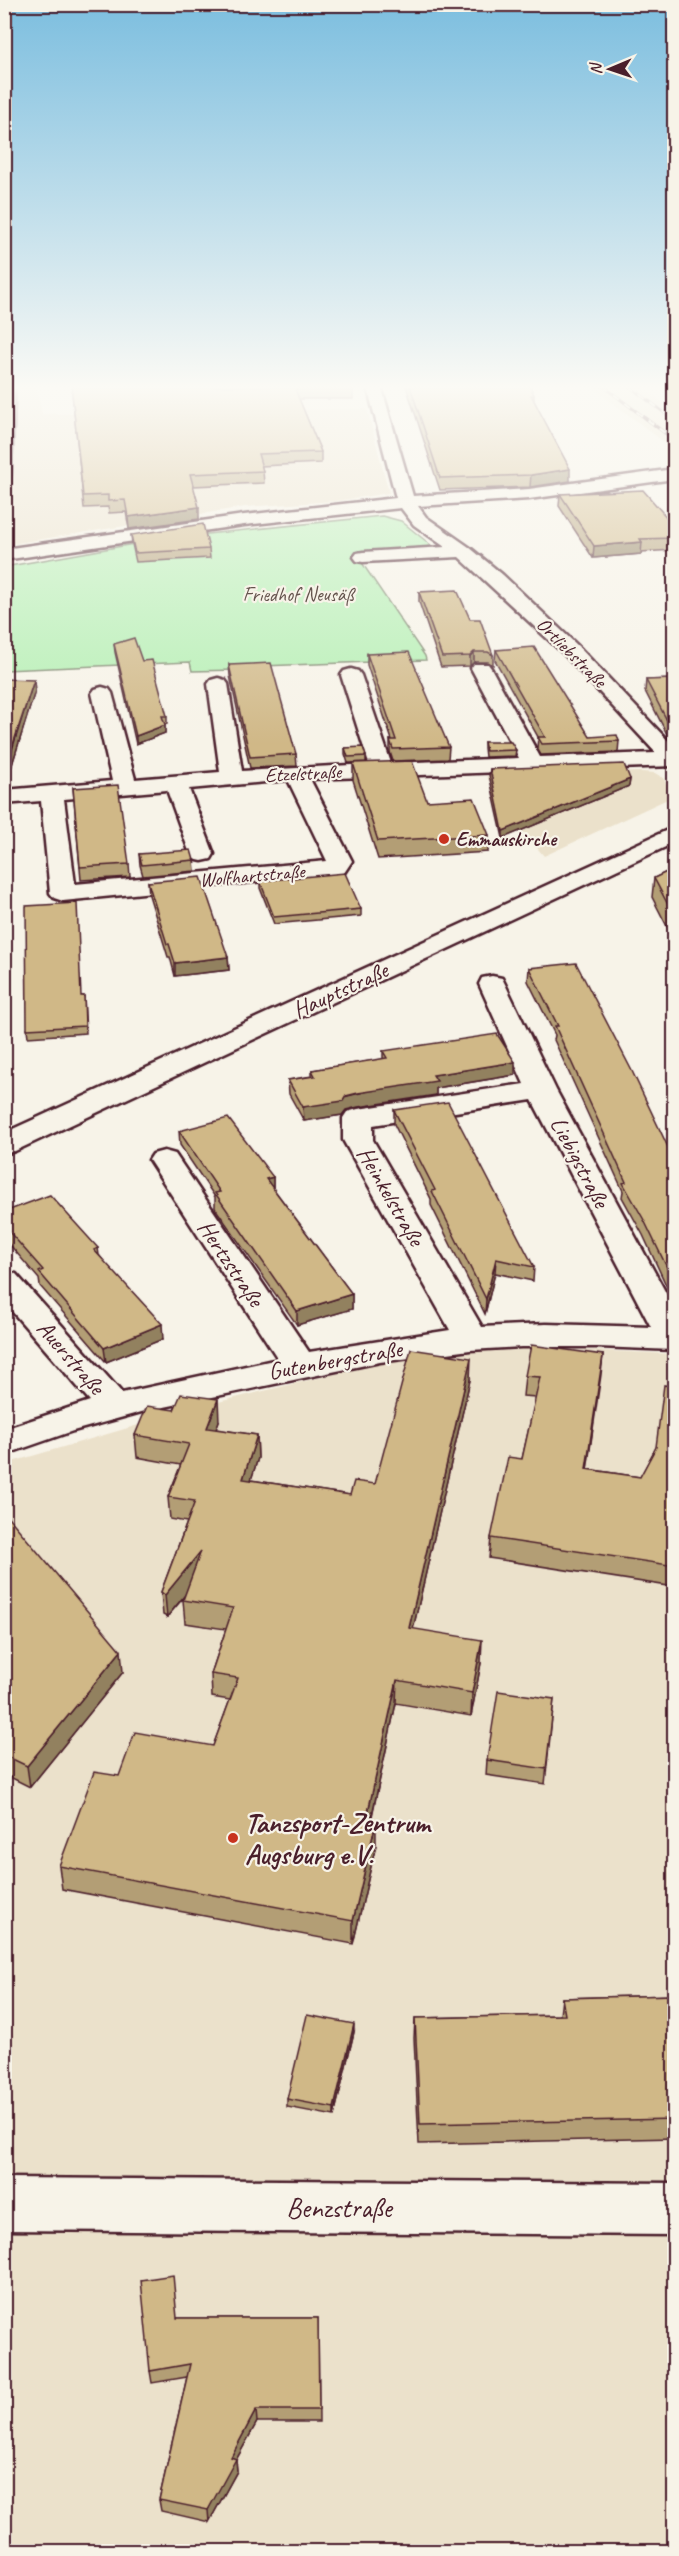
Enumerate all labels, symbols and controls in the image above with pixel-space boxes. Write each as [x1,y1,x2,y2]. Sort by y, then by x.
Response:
north arrow [580,39,640,99]
text: N [586,61,606,75]
park label: Friedhof Neusäß [243,582,356,607]
street label: Ortliebstraße [531,612,613,694]
street label: Etzelstraße [264,759,343,788]
place label: Emmauskirche [456,827,558,852]
marker: Emmauskirche [437,832,451,846]
street label: Wolfhartstraße [199,858,307,893]
street label: Hauptstraße [288,954,394,1025]
street label: Liebigstraße [544,1111,617,1215]
street label: Heinkelstraße [351,1141,433,1253]
street label: Hertzstraße [191,1214,272,1314]
street label: Auerstraße [30,1314,113,1402]
street label: Gutenbergstraße [266,1333,406,1387]
place label: Tanzsport-Zentrum Augsburg e.V. [245,1805,433,1872]
marker: Tanzsport-Zentrum Augsburg e.V. [226,1831,240,1845]
street label: Benzstraße [286,2190,394,2225]

